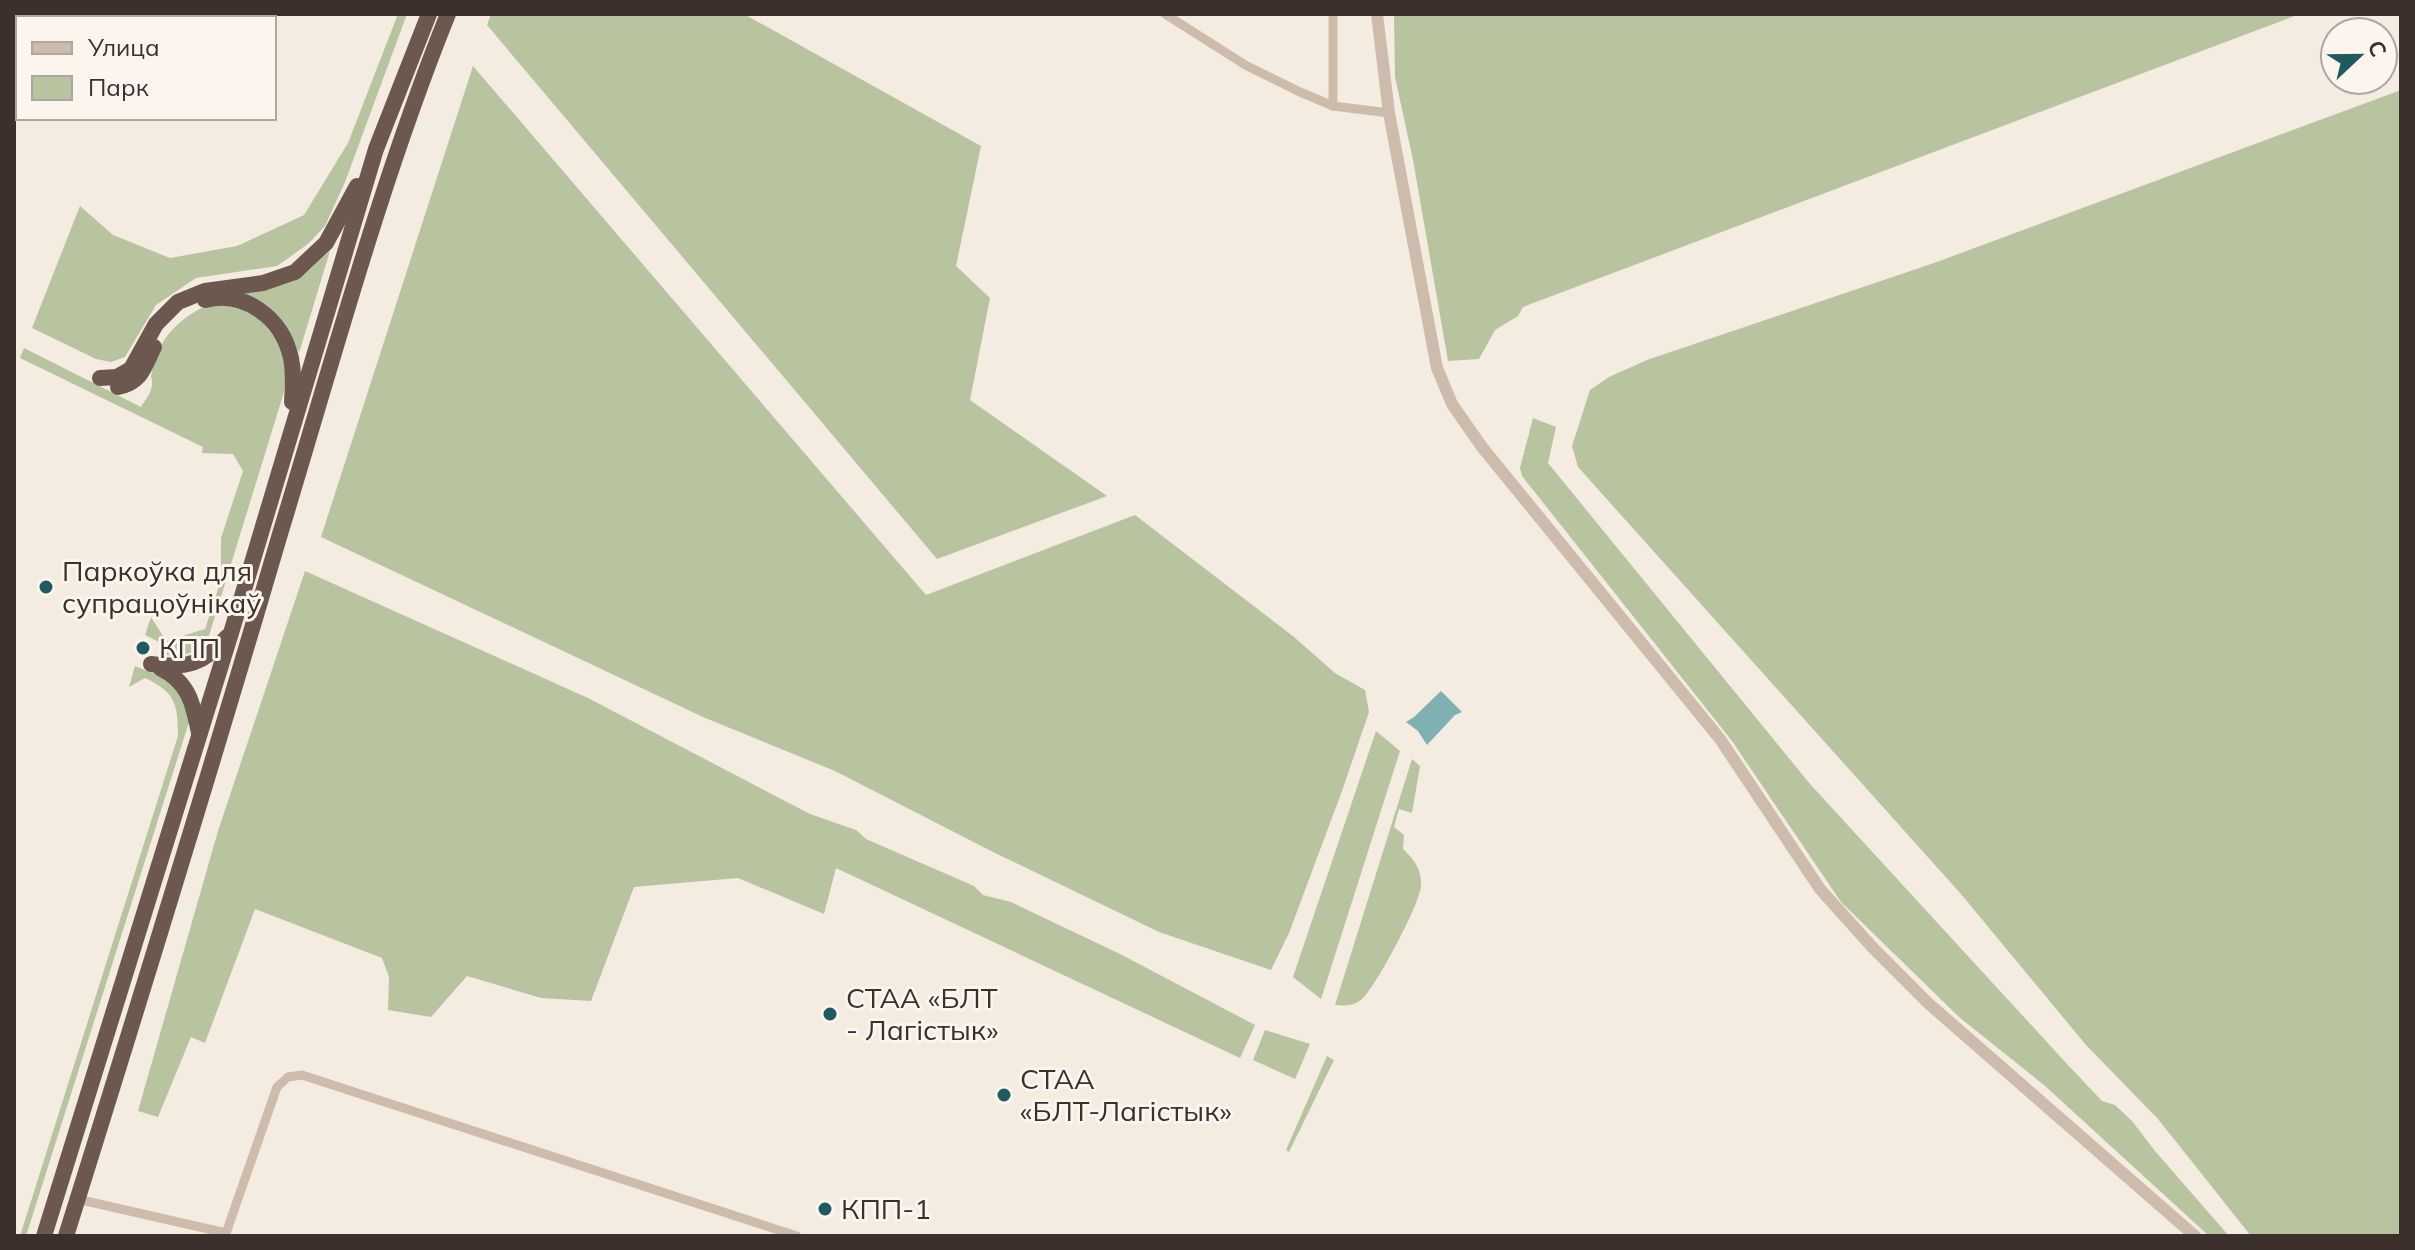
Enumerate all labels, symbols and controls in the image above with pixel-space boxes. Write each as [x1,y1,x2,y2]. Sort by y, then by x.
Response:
legend [16,16,276,120]
north arrow [2319,16,2399,96]
text: Улица [87,32,160,62]
text: С [2362,36,2393,61]
text: Парк [88,72,149,102]
place label: Паркоўка для супрацоўнікаў [62,553,261,620]
marker: Паркоўка для супрацоўнікаў [37,578,55,596]
place label: КПП [159,630,220,665]
marker: КПП [134,639,152,657]
place label: СТАА «БЛТ - Лагістык» [846,980,998,1047]
marker: СТАА «БЛТ - Лагістык» [821,1005,839,1023]
place label: СТАА «БЛТ-Лагістык» [1020,1061,1232,1128]
marker: СТАА «БЛТ-Лагістык» [995,1086,1013,1104]
place label: КПП-1 [841,1191,931,1226]
marker: КПП-1 [816,1200,834,1218]

